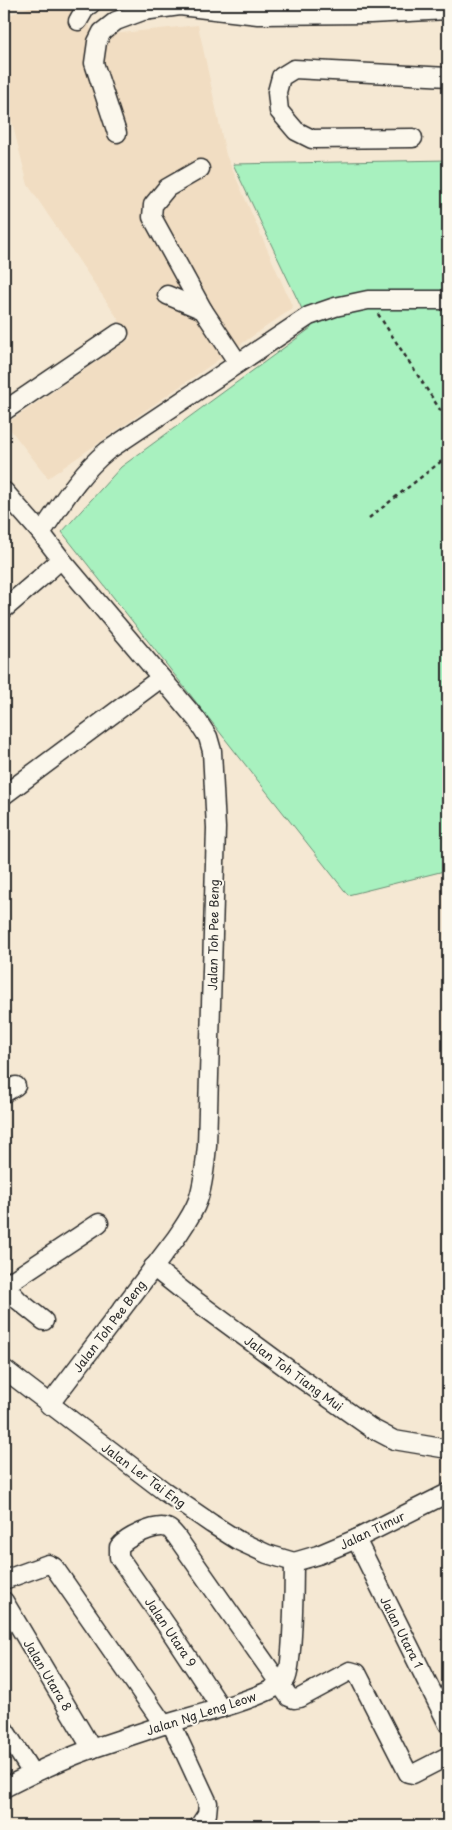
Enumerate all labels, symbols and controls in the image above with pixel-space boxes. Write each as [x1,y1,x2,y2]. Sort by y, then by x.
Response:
street label: Jalan Toh Pee Beng [203,879,223,991]
street label: Jalan Toh Pee Beng [68,1276,150,1376]
street label: Jalan Toh Tiang Mui [241,1331,347,1415]
street label: Jalan Ler Tai Eng [98,1438,190,1512]
street label: Jalan Timur [336,1506,408,1554]
street label: Jalan Utara 1 [376,1593,428,1671]
street label: Jalan Utara 9 [141,1594,201,1670]
street label: Jalan Utara 8 [19,1636,77,1714]
street label: Jalan Ng Leng Leow [144,1687,259,1739]

